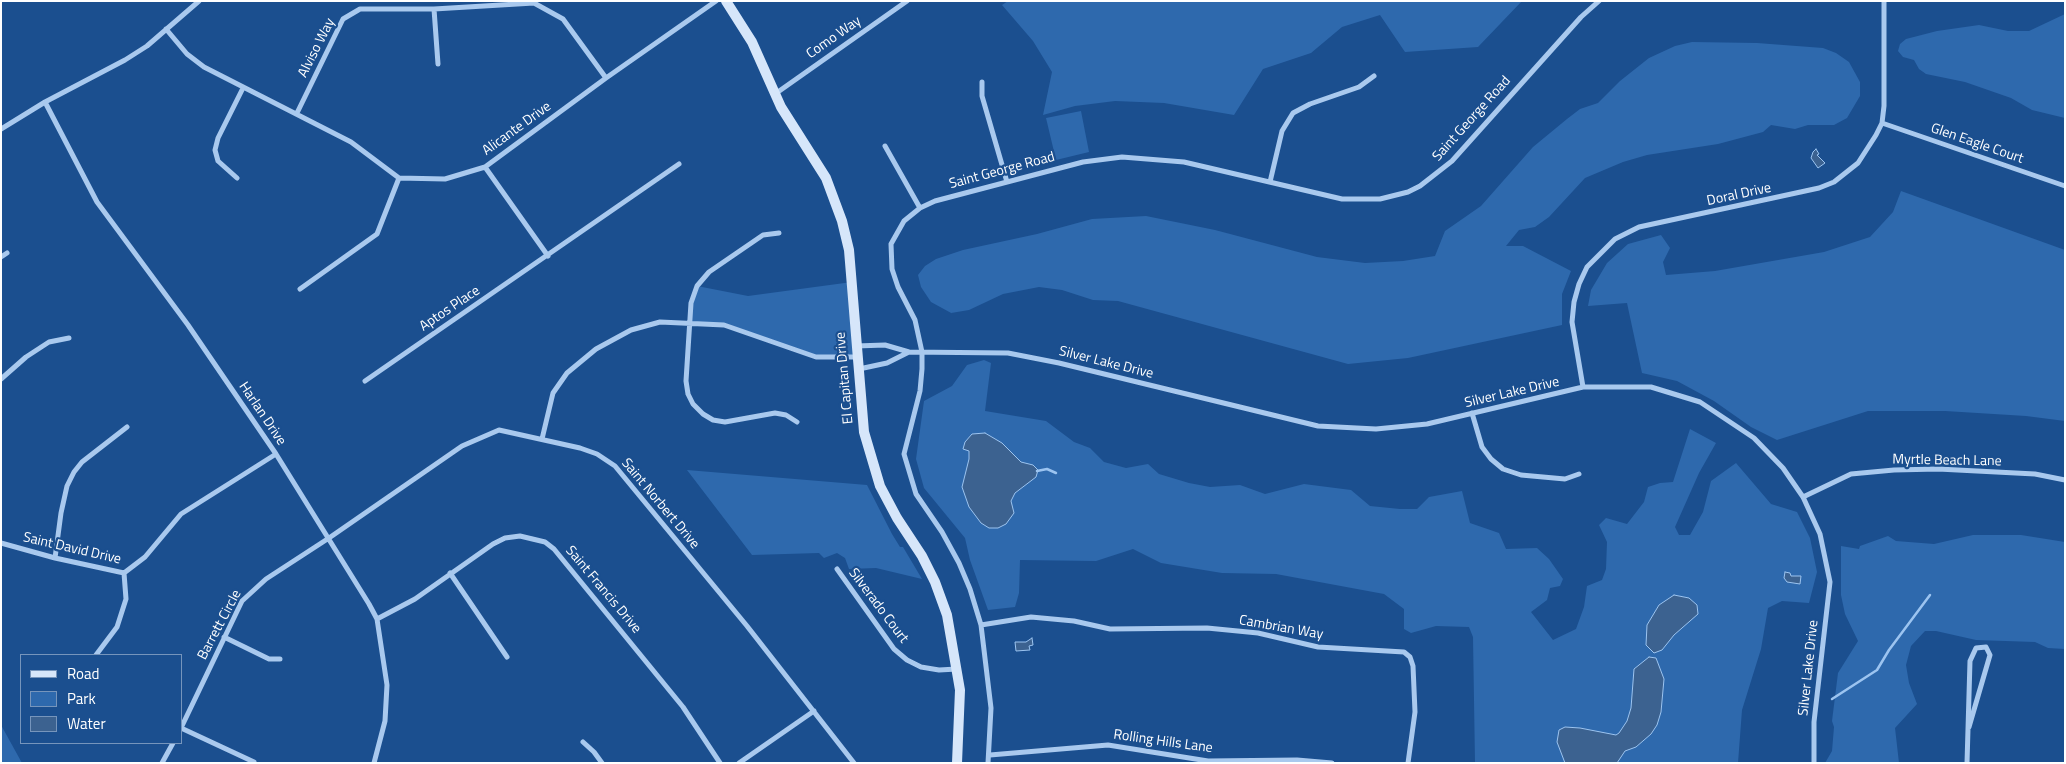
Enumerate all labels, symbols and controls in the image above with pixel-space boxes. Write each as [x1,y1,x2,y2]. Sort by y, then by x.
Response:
street label: Como Way [803,13,865,63]
street label: Alviso Way [295,16,339,80]
street label: Saint George Road [1429,73,1515,165]
street label: Alicante Drive [479,98,555,160]
street label: Glen Eagle Court [1928,120,2026,168]
street label: Saint George Road [947,149,1057,193]
street label: Doral Drive [1705,180,1773,210]
street label: Aptos Place [417,283,483,335]
street label: El Capitan Drive [833,331,857,425]
street label: Silver Lake Drive [1057,343,1155,383]
street label: Silver Lake Drive [1463,374,1561,412]
street label: Harlan Drive [235,379,289,449]
street label: Myrtle Beach Lane [1892,452,2002,470]
street label: Saint Norbert Drive [617,455,703,553]
street label: Saint David Drive [21,530,123,568]
street label: Saint Francis Drive [562,543,644,637]
street label: Silverado Court [844,565,912,647]
street label: Barrett Circle [195,587,245,663]
street label: Cambrian Way [1238,612,1324,644]
street label: Silver Lake Drive [1796,619,1822,717]
legend [20,654,182,744]
text: Road [67,662,99,685]
text: Park [67,687,96,710]
text: Water [67,712,106,735]
street label: Rolling Hills Lane [1112,727,1214,757]

